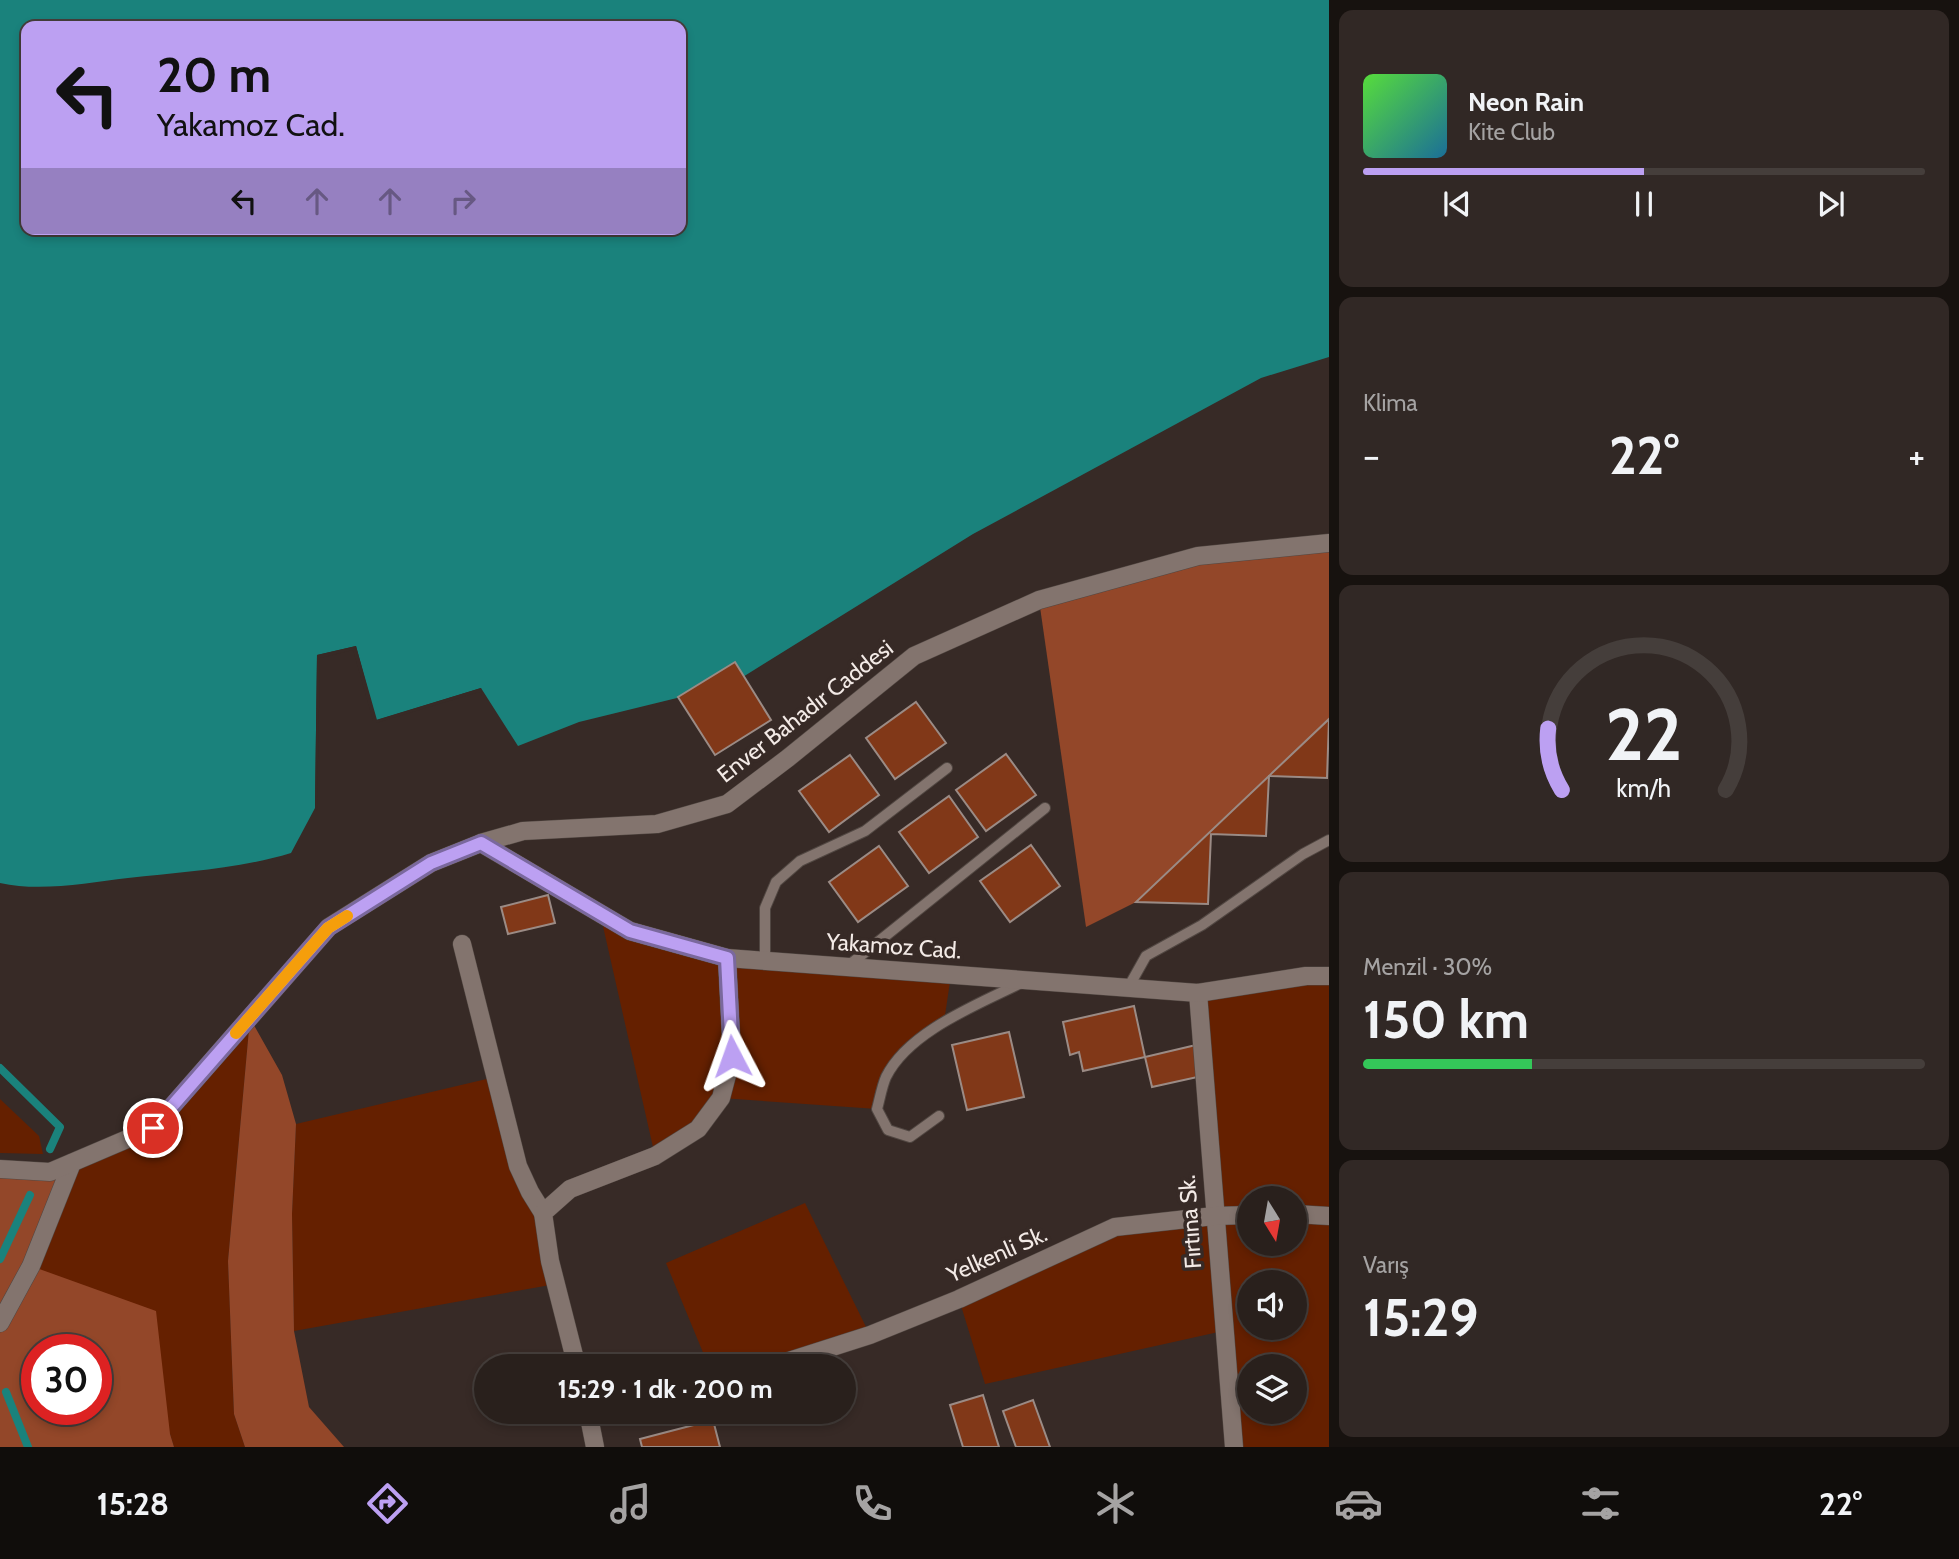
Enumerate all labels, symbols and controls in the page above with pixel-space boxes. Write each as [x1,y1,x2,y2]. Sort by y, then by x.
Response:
text: 20 m [157,45,271,104]
icon: left [42,49,133,140]
text: Neon Rain [1468,86,1584,118]
text: Yakamoz Cad. [157,105,345,144]
text: Kite Club [1468,118,1555,146]
icon: left [225,182,263,220]
icon: ahead [298,182,336,220]
icon: ahead [371,182,409,220]
icon: right [444,182,482,220]
icon: previous [1438,185,1476,223]
icon: pause [1625,185,1663,223]
icon: next [1812,185,1850,223]
text: Klima [1363,389,1418,417]
text: 22° [1609,424,1679,487]
text: − [1363,432,1380,479]
text: + [1908,432,1925,479]
street label: Enver Bahadır Caddesi [711,634,899,788]
text: 22 [1605,690,1683,778]
text: km/h [1617,772,1671,802]
street label: Yakamoz Cad. [825,927,962,965]
text: Menzil · 30% [1363,953,1492,981]
text: 150 km [1363,988,1529,1051]
position arrow [695,1019,769,1093]
pin [123,1098,183,1158]
icon: arrive [134,1109,172,1147]
street label: Fırtına Sk. [1173,1174,1207,1270]
north arrow [1237,1186,1307,1256]
map controls [1237,1186,1307,1424]
street label: Yelkenli Sk. [942,1220,1051,1289]
text: Varış [1363,1251,1409,1279]
button: sound [1237,1270,1307,1340]
text: 15:29 [1363,1286,1478,1349]
speed limit sign: 30 [21,1334,112,1425]
button: layers [1237,1354,1307,1424]
text: 15:29 · 1 dk · 200 m [558,1373,772,1405]
icon: directions [363,1479,412,1528]
icon: music [606,1479,655,1528]
icon: phone [848,1479,897,1528]
icon: climate [1091,1479,1140,1528]
icon: car [1334,1479,1383,1528]
icon: filters [1576,1479,1625,1528]
text: 15:28 [97,1484,169,1523]
text: 22° [1819,1484,1862,1523]

